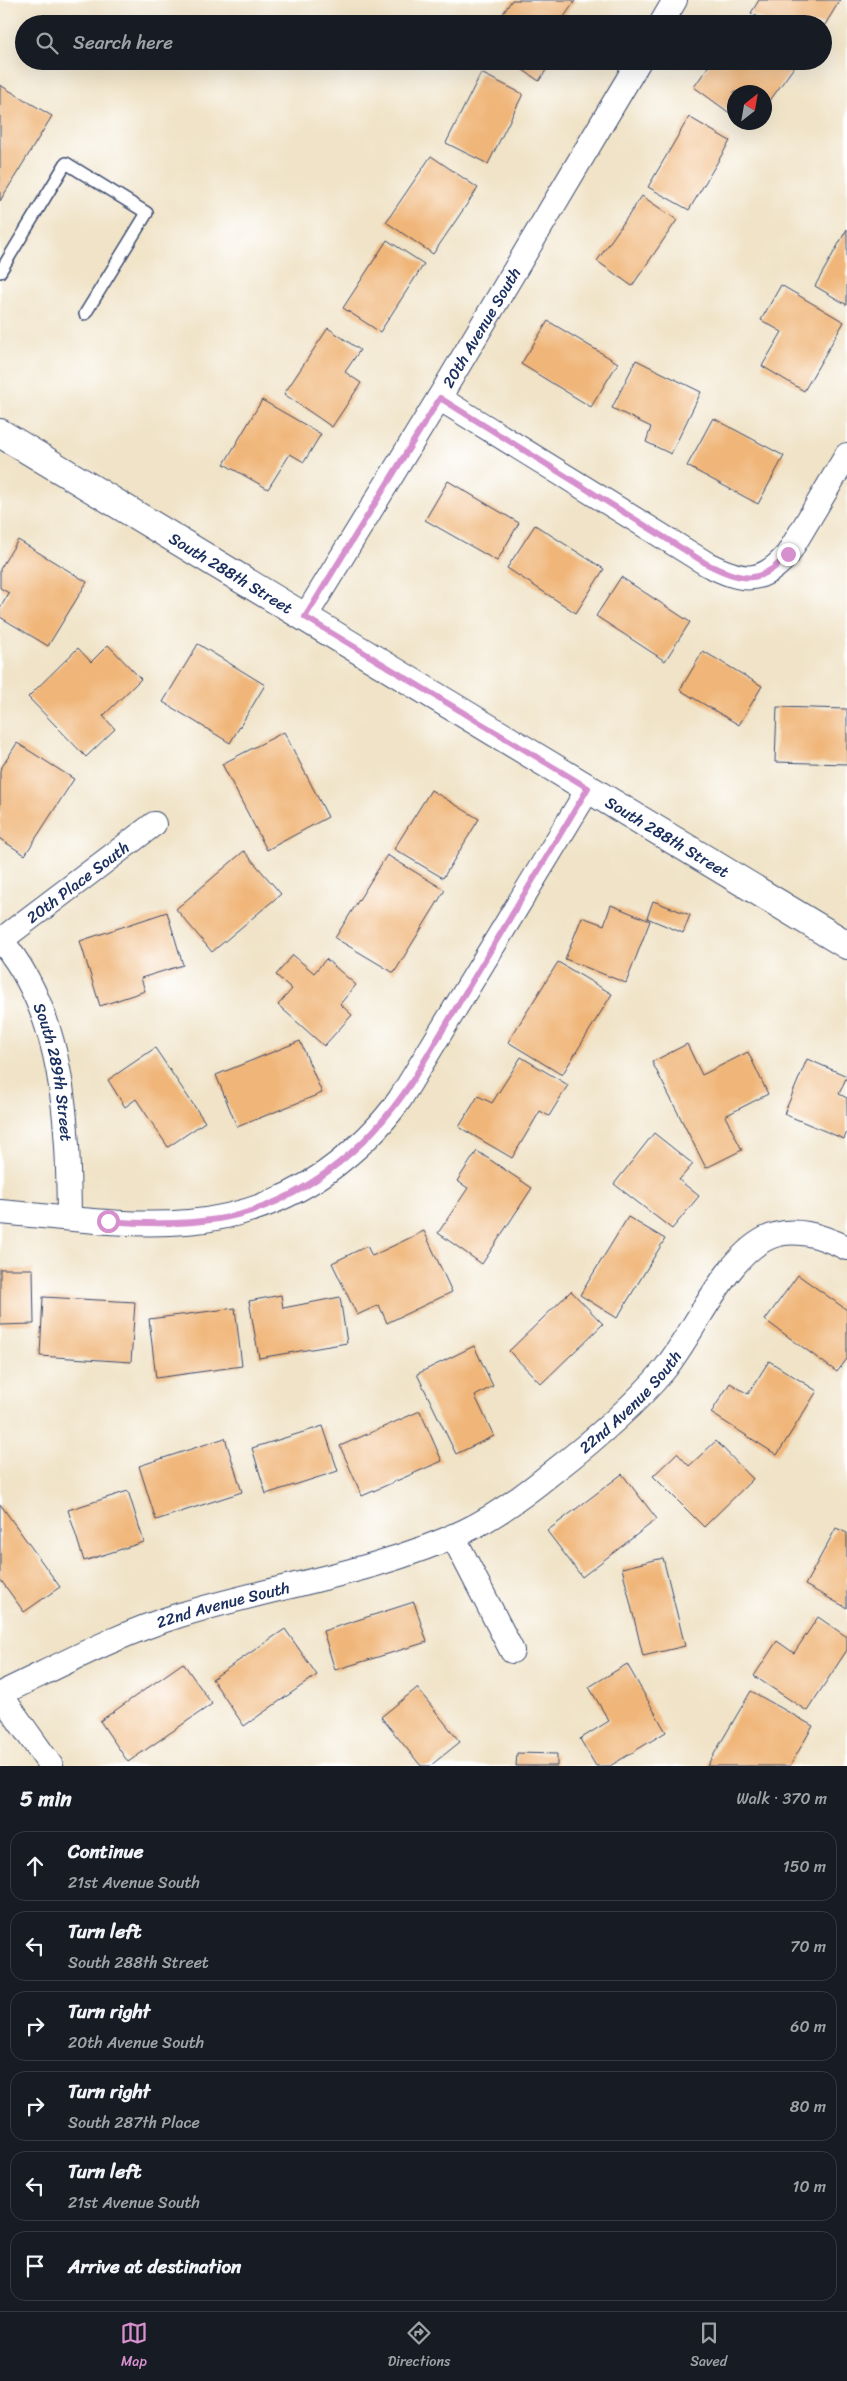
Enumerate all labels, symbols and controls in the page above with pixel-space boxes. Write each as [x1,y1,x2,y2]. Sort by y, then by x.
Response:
search box [15,15,832,70]
text: Search here [73,26,173,59]
icon: search [33,29,61,57]
north arrow [727,85,772,130]
street label: 20th Avenue South [434,261,529,394]
street label: South 288th Street [163,524,299,622]
route end [777,543,800,566]
street label: South 288th Street [599,788,735,886]
street label: 20th Place South [20,834,136,931]
street label: South 289th Street [25,998,81,1142]
route start [97,1210,120,1233]
street label: 22nd Avenue South [572,1344,689,1461]
street label: 22nd Avenue South [152,1573,293,1637]
text: 5 min [20,1780,72,1818]
text: Walk · 370 m [736,1784,827,1813]
text: Continue [68,1835,144,1868]
icon: ahead [21,1852,49,1880]
text: 150 m [783,1852,826,1881]
text: 21st Avenue South [68,1868,200,1897]
text: Turn left [68,1915,141,1948]
icon: left [21,1932,49,1960]
text: 70 m [790,1932,826,1961]
text: South 288th Street [68,1948,209,1977]
text: Turn right [68,1995,150,2028]
icon: right [21,2012,49,2040]
text: 60 m [790,2012,826,2041]
text: 20th Avenue South [68,2028,204,2057]
text: Turn right [68,2075,150,2108]
icon: right [21,2092,49,2120]
text: 80 m [790,2092,826,2121]
text: South 287th Place [68,2108,200,2137]
text: Turn left [68,2155,141,2188]
icon: left [21,2172,49,2200]
text: 10 m [793,2172,826,2201]
text: 21st Avenue South [68,2188,200,2217]
text: Arrive at destination [68,2250,241,2283]
icon: arrive [21,2252,49,2280]
tab: Map [120,2319,148,2374]
tab: Directions [388,2319,450,2374]
tab: Saved [690,2319,727,2374]

